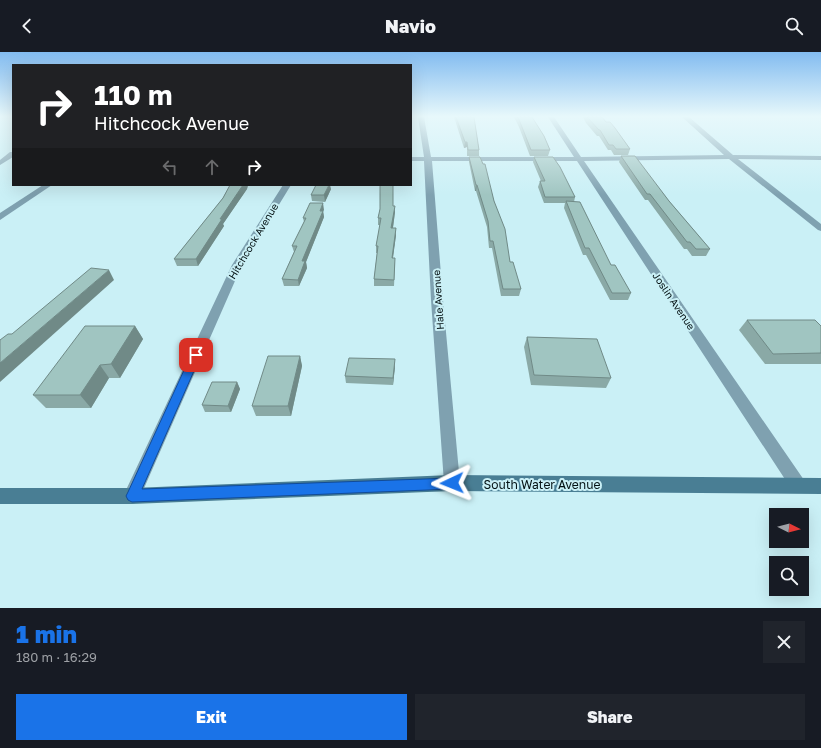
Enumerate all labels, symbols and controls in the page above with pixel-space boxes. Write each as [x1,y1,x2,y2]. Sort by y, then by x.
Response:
icon: back [16,15,38,37]
text: Navio [385,15,436,37]
icon: search [783,15,805,37]
text: 110 m [94,78,173,111]
icon: right [28,80,80,132]
text: Hitchcock Avenue [94,112,249,134]
icon: left [159,156,181,178]
icon: ahead [201,156,223,178]
icon: right [243,156,265,178]
street label: Hitchcock Avenue [226,201,280,281]
street label: Hale Avenue [430,269,446,330]
street label: Joslin Avenue [650,270,698,332]
pin [179,338,213,372]
icon: arrive [185,344,207,366]
position arrow [431,462,473,504]
street label: South Water Avenue [484,477,600,492]
north arrow [769,508,809,548]
map controls [769,508,809,596]
button: search [769,556,809,596]
text: 1 min [16,619,77,648]
button: close [763,621,805,663]
text: 180 m · 16:29 [16,649,97,665]
button: Exit [16,694,407,740]
button: Share [415,694,805,740]

